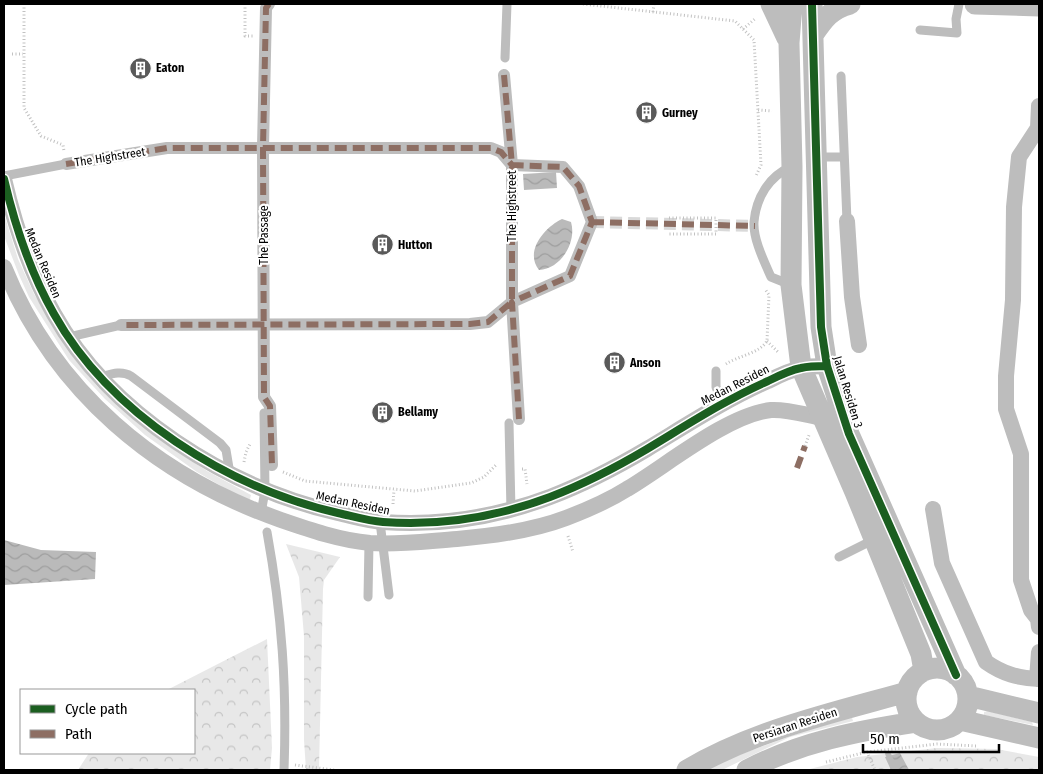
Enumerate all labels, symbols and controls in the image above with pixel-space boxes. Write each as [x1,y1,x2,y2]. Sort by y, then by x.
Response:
building icon: Eaton [128,56,152,80]
place label: Eaton [156,61,184,75]
building icon: Gurney [634,101,658,125]
place label: Gurney [662,106,698,120]
street label: The Highstreet [74,144,147,170]
street label: The Highstreet [505,170,519,242]
street label: The Passage [257,205,271,265]
street label: Medan Residen [22,226,64,300]
building icon: Hutton [370,233,394,257]
place label: Hutton [398,238,432,252]
building icon: Anson [602,351,626,375]
street label: Jalan Residen 3 [830,354,866,430]
place label: Anson [629,356,661,370]
street label: Medan Residen [698,362,772,408]
building icon: Bellamy [370,400,394,424]
place label: Bellamy [398,405,438,419]
street label: Medan Residen [315,488,391,518]
legend [20,689,195,754]
text: Cycle path [65,700,128,718]
street label: Persiaran Residen [751,705,839,745]
scale bar [863,722,999,754]
text: Path [65,725,92,743]
text: 50 m [870,730,900,748]

